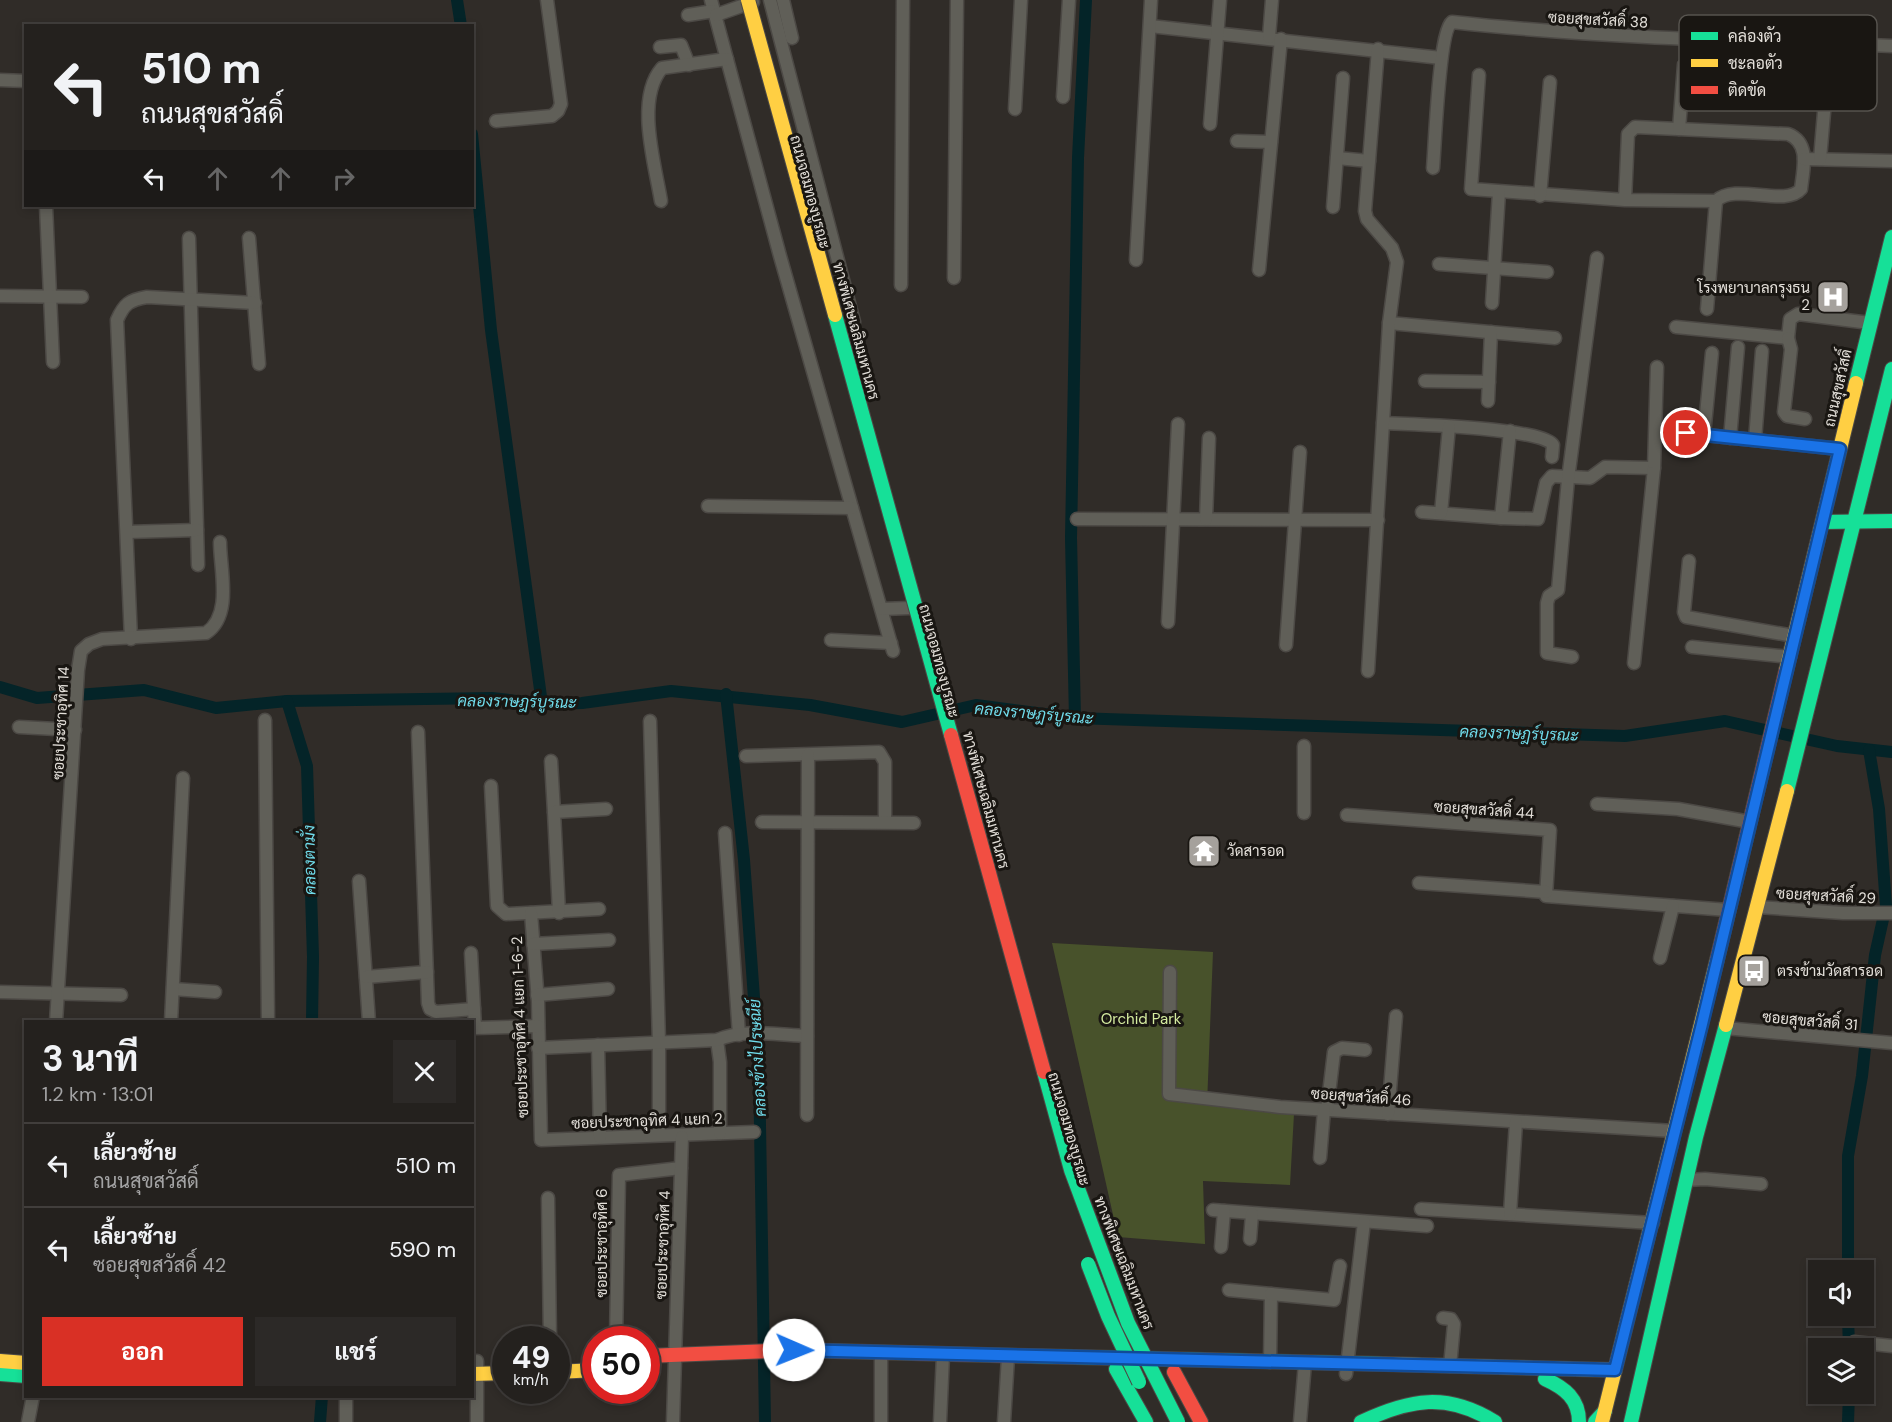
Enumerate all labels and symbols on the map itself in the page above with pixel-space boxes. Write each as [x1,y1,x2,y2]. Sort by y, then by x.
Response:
street label: ซอยสุขสวัสดิ์ 38 [1547,2,1649,34]
legend [1679,15,1877,111]
text: คล่องตัว [1728,26,1782,47]
text: ชะลอตัว [1728,53,1783,74]
text: ติดขัด [1728,80,1766,101]
street label: ถนนจอมทองบูรณะ [785,133,835,251]
street label: ทางพิเศษเฉลิมมหานคร [828,260,884,402]
place label: โรงพยาบาลกรุงธน 2 [1697,278,1810,315]
hospital icon: โรงพยาบาลกรุงธน 2 [1815,279,1851,315]
street label: ถนนสุขสวัสดิ์ [1814,346,1858,429]
pin [1660,407,1711,458]
street label: ถนนจอมทองบูรณะ [914,602,964,720]
street label: ซอยประชาอุทิศ 14 [48,666,75,780]
water label: คลองราษฎร์บูรณะ [457,688,577,714]
water label: คลองราษฎร์บูรณะ [973,696,1095,730]
water label: คลองราษฎร์บูรณะ [1459,719,1580,747]
street label: ทางพิเศษเฉลิมมหานคร [958,729,1014,871]
street label: ซอยสุขสวัสดิ์ 44 [1433,791,1535,824]
water label: คลองตามั่ง [295,825,321,895]
temple icon: วัดสารอด [1186,833,1222,869]
place label: วัดสารอด [1227,841,1284,861]
street label: ซอยสุขสวัสดิ์ 29 [1775,878,1877,910]
street label: ซอยประชาอุทิศ 4 แยก 1-6-2 [507,936,534,1118]
bus stop icon: ตรงข้ามวัดสารอด [1736,953,1772,989]
place label: ตรงข้ามวัดสารอด [1777,961,1883,981]
water label: คลองข้างไปรษณีย์ [742,997,771,1117]
street label: ซอยสุขสวัสดิ์ 31 [1761,1002,1859,1036]
park label: Orchid Park [1101,1009,1182,1029]
street label: ถนนจอมทองบูรณะ [1043,1070,1095,1188]
street label: ซอยสุขสวัสดิ์ 46 [1310,1078,1412,1111]
street label: ซอยประชาอุทิศ 4 แยก 2 [571,1108,723,1135]
street label: ซอยประชาอุทิศ 6 [592,1188,613,1298]
street label: ซอยประชาอุทิศ 4 [651,1190,676,1300]
street label: ทางพิเศษเฉลิมมหานคร [1089,1193,1159,1333]
position arrow [762,1318,826,1382]
speed limit sign: 50 [582,1326,660,1404]

